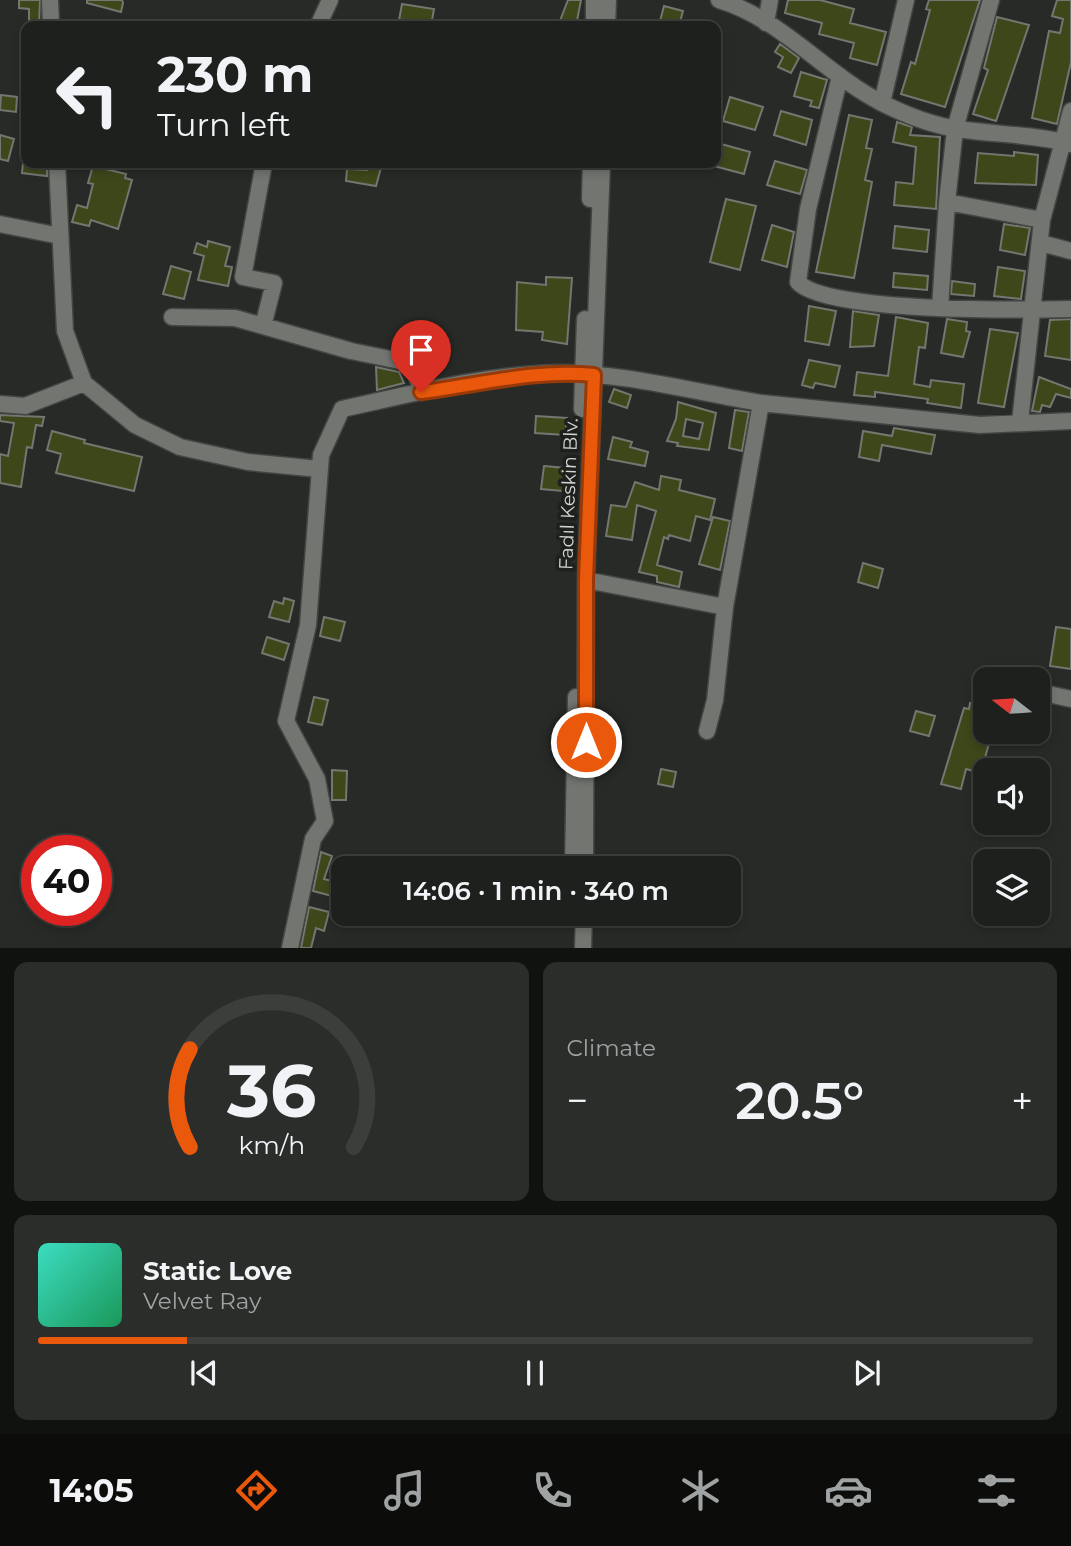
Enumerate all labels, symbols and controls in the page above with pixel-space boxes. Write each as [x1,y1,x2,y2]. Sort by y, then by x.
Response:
text: 230 m [157,45,313,104]
icon: left [42,49,133,140]
text: Turn left [157,105,291,144]
pin [391,320,451,392]
icon: arrive [402,331,440,369]
street label: Fadıl Keskin Blv. [554,418,583,570]
north arrow [973,667,1050,744]
map controls [973,667,1050,926]
position arrow [549,705,623,779]
button: sound [973,758,1050,835]
speed limit sign: 40 [21,835,112,926]
button: layers [973,849,1050,926]
text: 14:06 · 1 min · 340 m [403,875,669,907]
text: Climate [567,1034,656,1062]
text: 36 [226,1048,316,1136]
text: 20.5° [735,1069,864,1132]
text: − [567,1077,588,1124]
text: + [1011,1077,1033,1124]
text: km/h [238,1130,305,1160]
text: Static Love [143,1255,292,1287]
text: Velvet Ray [143,1287,261,1315]
icon: previous [185,1354,223,1392]
icon: pause [516,1354,554,1392]
icon: next [848,1354,886,1392]
icon: directions [232,1466,281,1515]
icon: music [380,1466,429,1515]
icon: phone [528,1466,577,1515]
icon: climate [676,1466,725,1515]
icon: car [824,1466,873,1515]
icon: filters [972,1466,1021,1515]
text: 14:05 [49,1471,134,1510]

